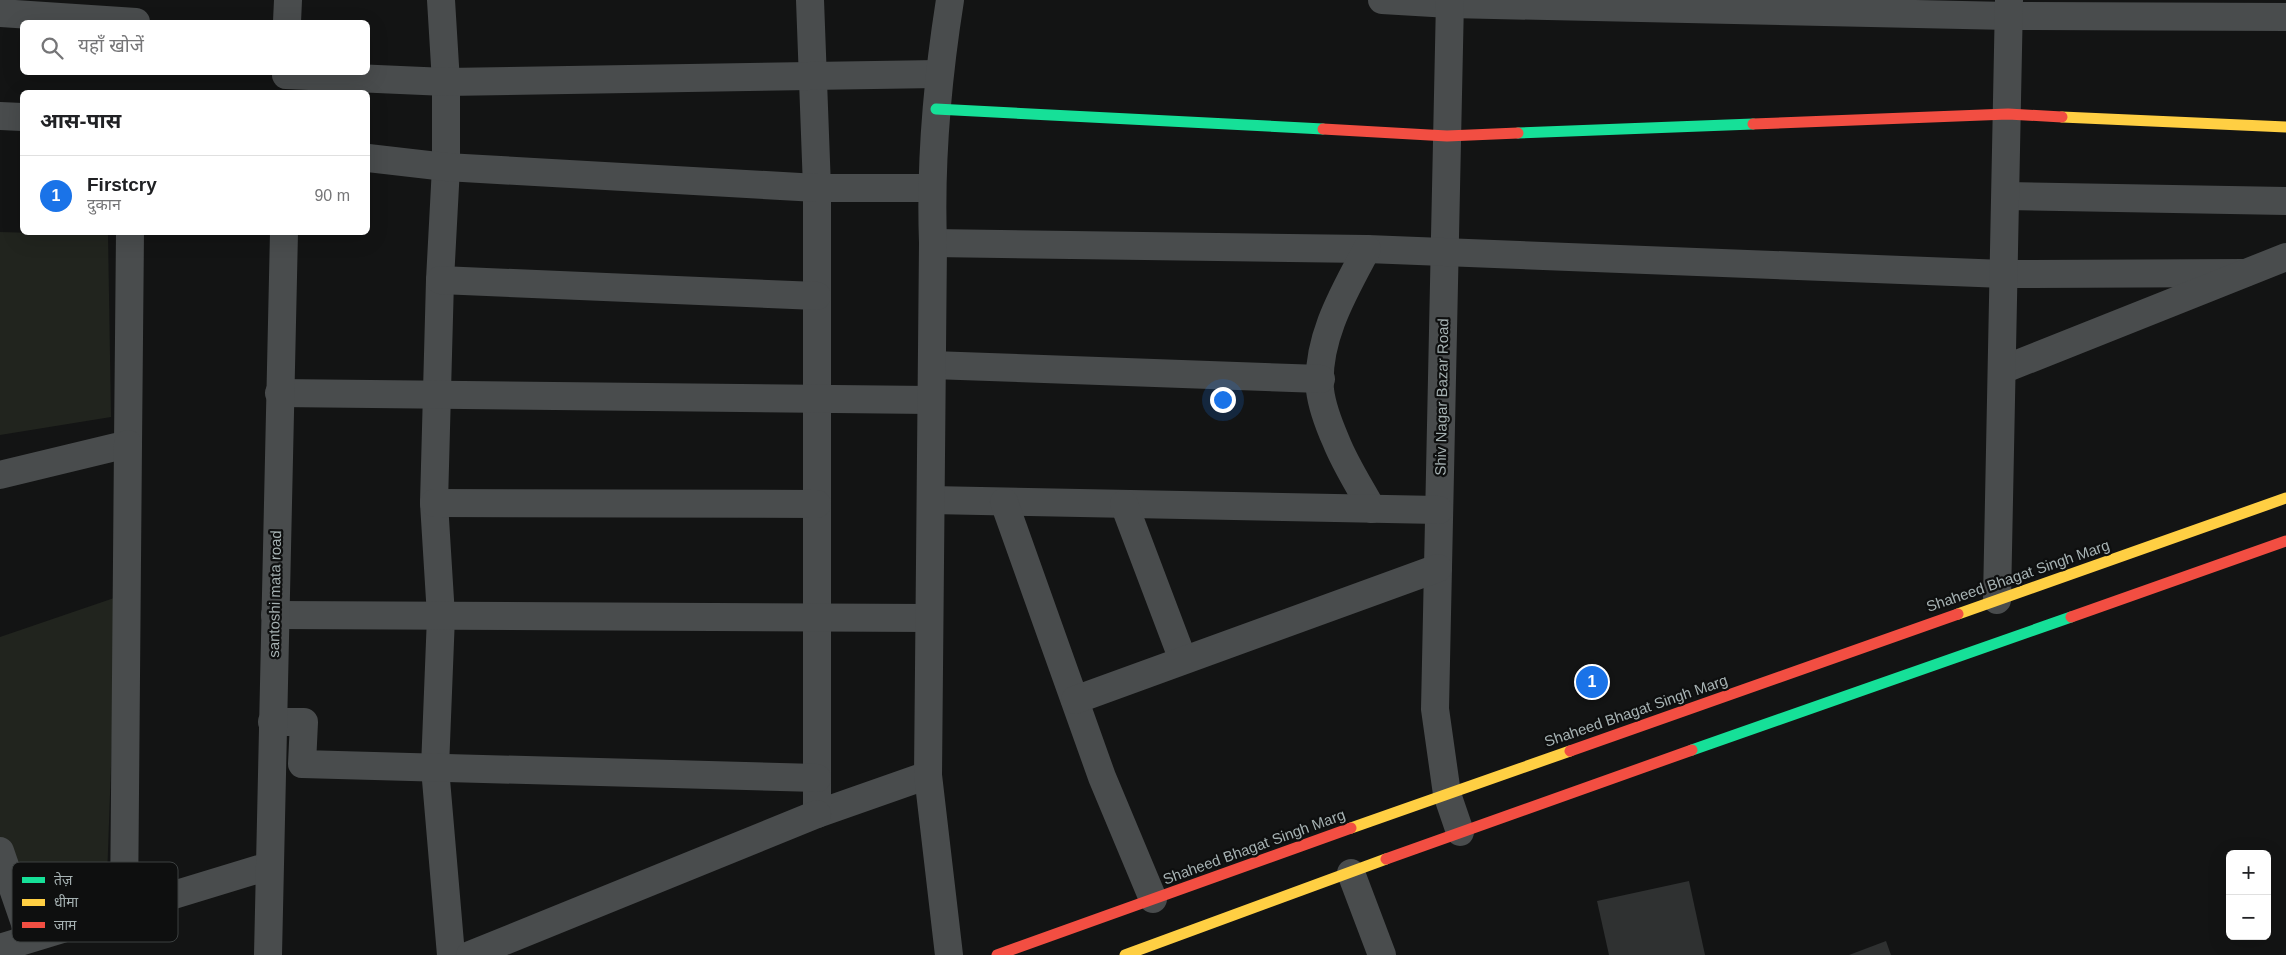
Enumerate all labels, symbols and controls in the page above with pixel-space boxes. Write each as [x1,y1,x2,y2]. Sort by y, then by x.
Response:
search box [20,20,370,75]
icon: search [38,34,66,62]
text: यहाँ खोजें [78,35,144,56]
text: आस-पास [40,109,121,132]
text: Firstcry [87,174,157,195]
text: 1 [52,187,60,204]
text: 90 m [314,187,350,204]
text: दुकान [87,196,121,213]
street label: Shiv Nagar Bazar Road [1432,318,1451,476]
your location [1210,387,1236,413]
street label: santoshi mata road [265,530,284,658]
street label: Shaheed Bhagat Singh Marg [1924,536,2112,615]
pin: 1 [1576,663,1608,701]
street label: Shaheed Bhagat Singh Marg [1542,671,1730,750]
street label: Shaheed Bhagat Singh Marg [1160,806,1347,887]
map controls [2226,850,2271,940]
button: + [2226,850,2271,895]
legend [12,862,178,942]
text: तेज़ [54,871,73,888]
text: धीमा [54,894,79,910]
button: − [2226,895,2271,940]
text: जाम [54,917,77,933]

